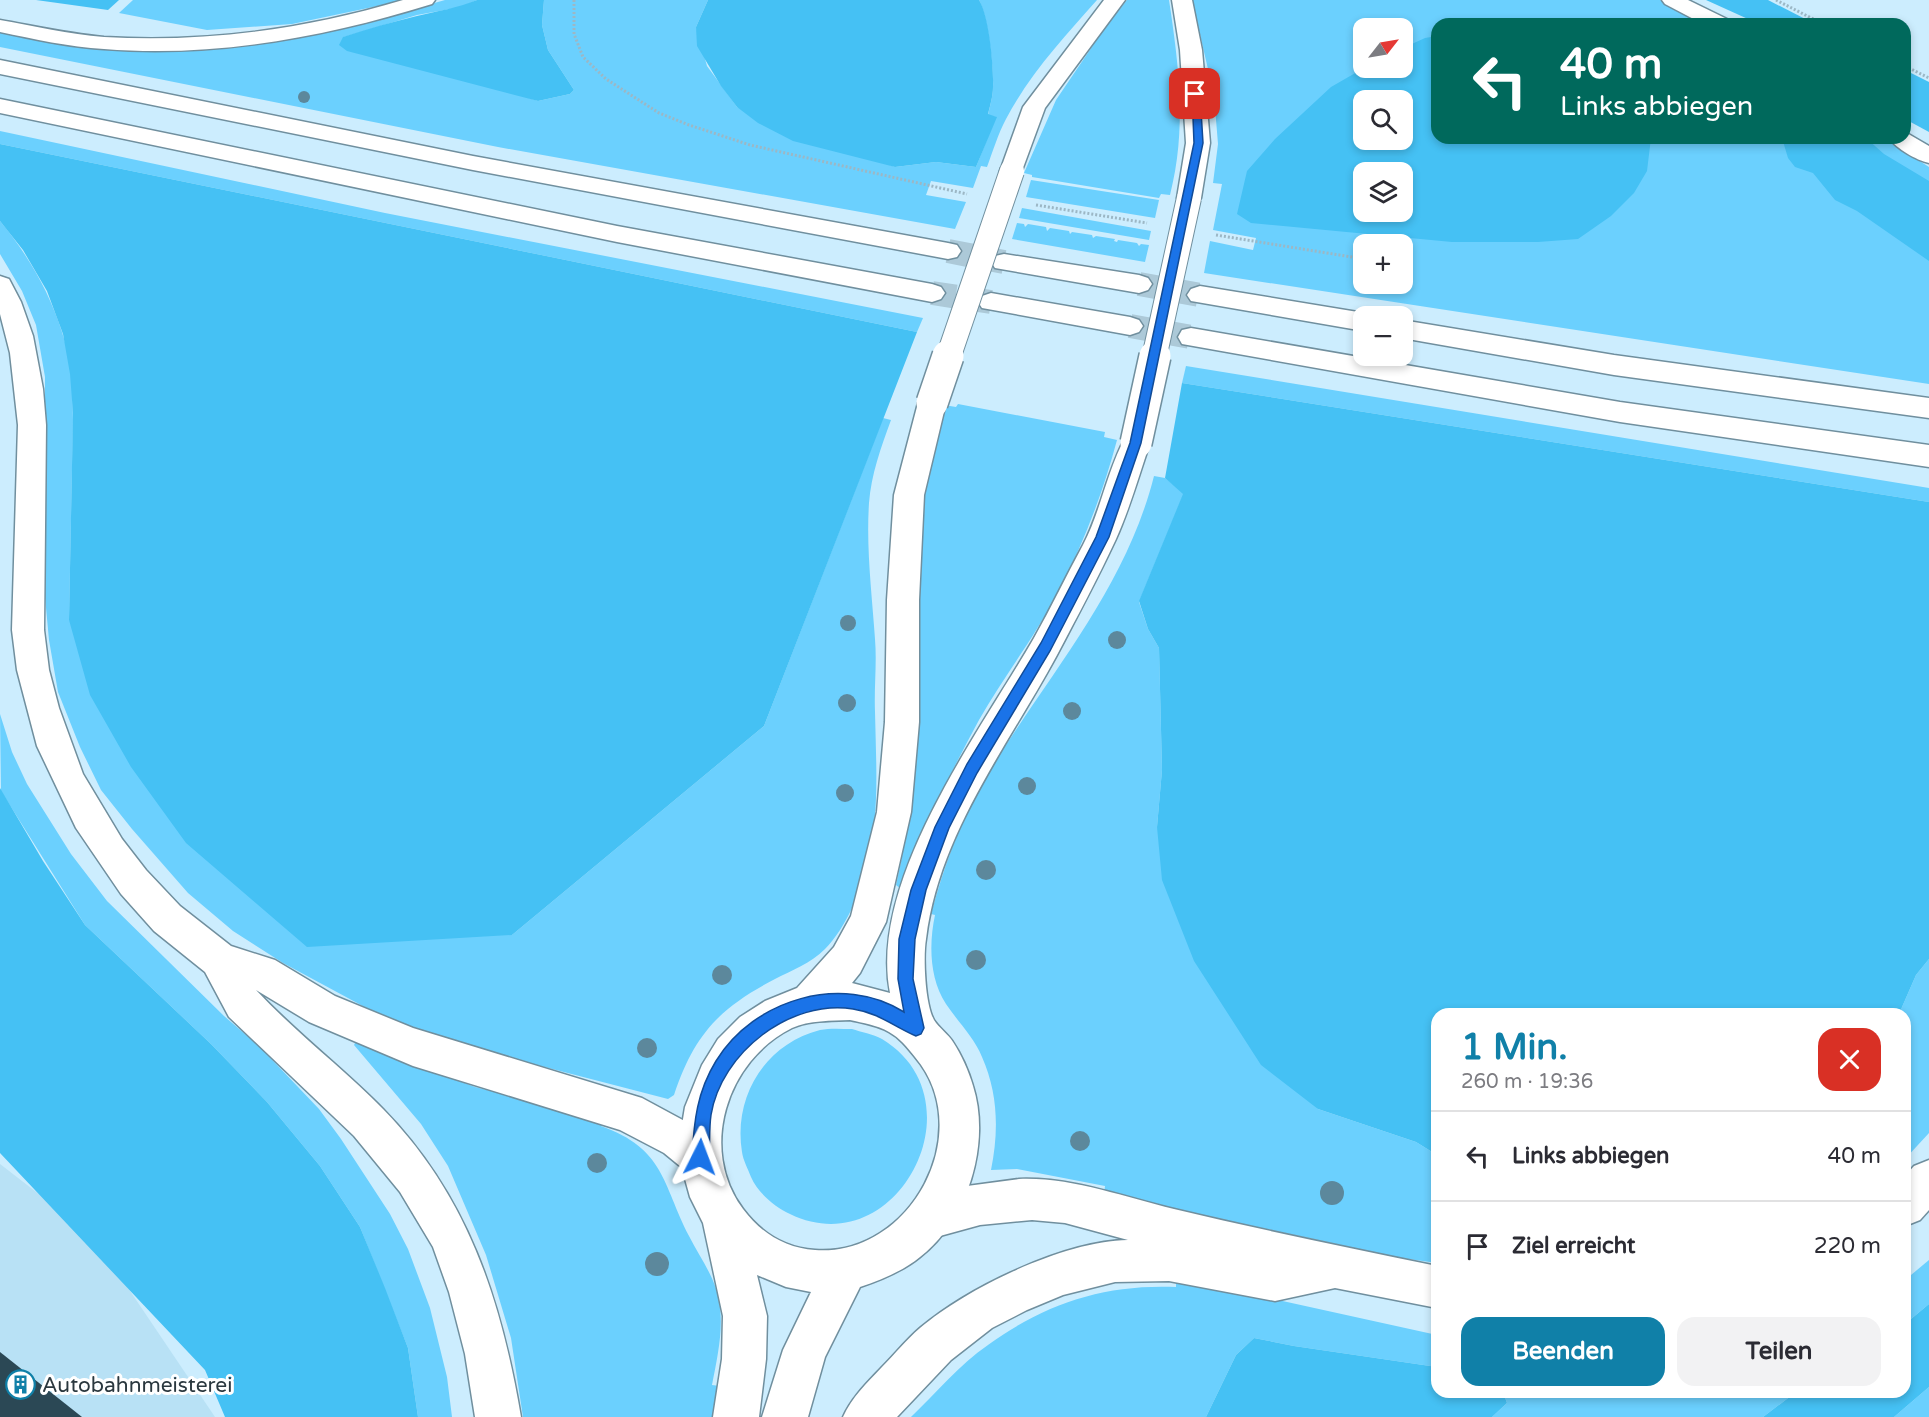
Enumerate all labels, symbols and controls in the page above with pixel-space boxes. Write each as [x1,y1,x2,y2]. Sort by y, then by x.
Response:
north arrow [1353,18,1413,78]
map controls [1353,18,1413,366]
text: 40 m [1560,39,1662,90]
icon: left [1461,42,1539,120]
pin [1169,68,1220,119]
icon: arrive [1178,77,1211,110]
button: search [1353,90,1413,150]
text: Links abbiegen [1560,90,1753,123]
button: layers [1353,162,1413,222]
button: + [1353,234,1413,294]
button: − [1353,306,1413,366]
text: 1 Min. [1461,1026,1568,1069]
button: close [1818,1028,1881,1091]
text: 260 m · 19:36 [1461,1070,1593,1094]
position arrow [668,1125,732,1189]
icon: left [1461,1140,1494,1173]
text: Links abbiegen [1512,1143,1670,1169]
text: 40 m [1827,1143,1881,1169]
icon: arrive [1461,1230,1494,1263]
text: Ziel erreicht [1512,1233,1635,1259]
text: 220 m [1814,1233,1881,1259]
button: Beenden [1461,1317,1665,1386]
button: Teilen [1677,1317,1881,1386]
building icon: Autobahnmeisterei [5,1369,37,1401]
place label: Autobahnmeisterei [42,1373,232,1398]

